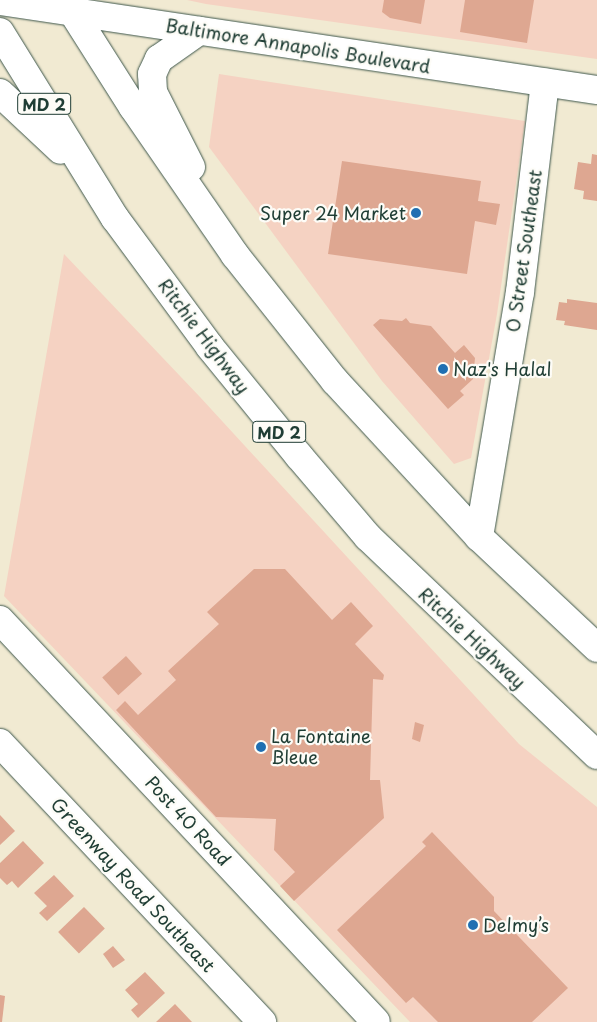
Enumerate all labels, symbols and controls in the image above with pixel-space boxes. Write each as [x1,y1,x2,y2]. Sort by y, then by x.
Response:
street label: Baltimore Annapolis Boulevard [164,14,432,78]
road number: MD 2 [17,90,72,118]
street label: O Street Southeast [502,168,546,334]
place label: Super 24 Market [256,202,406,224]
marker: Super 24 Market [410,207,422,219]
street label: Ritchie Highway [154,274,254,398]
place label: Naz's Halal [453,358,551,380]
marker: Naz's Halal [437,363,449,375]
road number: MD 2 [252,418,306,446]
street label: Ritchie Highway [414,583,530,693]
place label: La Fontaine Bleue [271,726,373,769]
marker: La Fontaine Bleue [255,741,267,753]
street label: Post 40 Road [141,771,235,871]
street label: Greenway Road Southeast [47,793,219,977]
place label: Delmy’s [483,914,549,936]
marker: Delmy’s [467,919,479,931]

